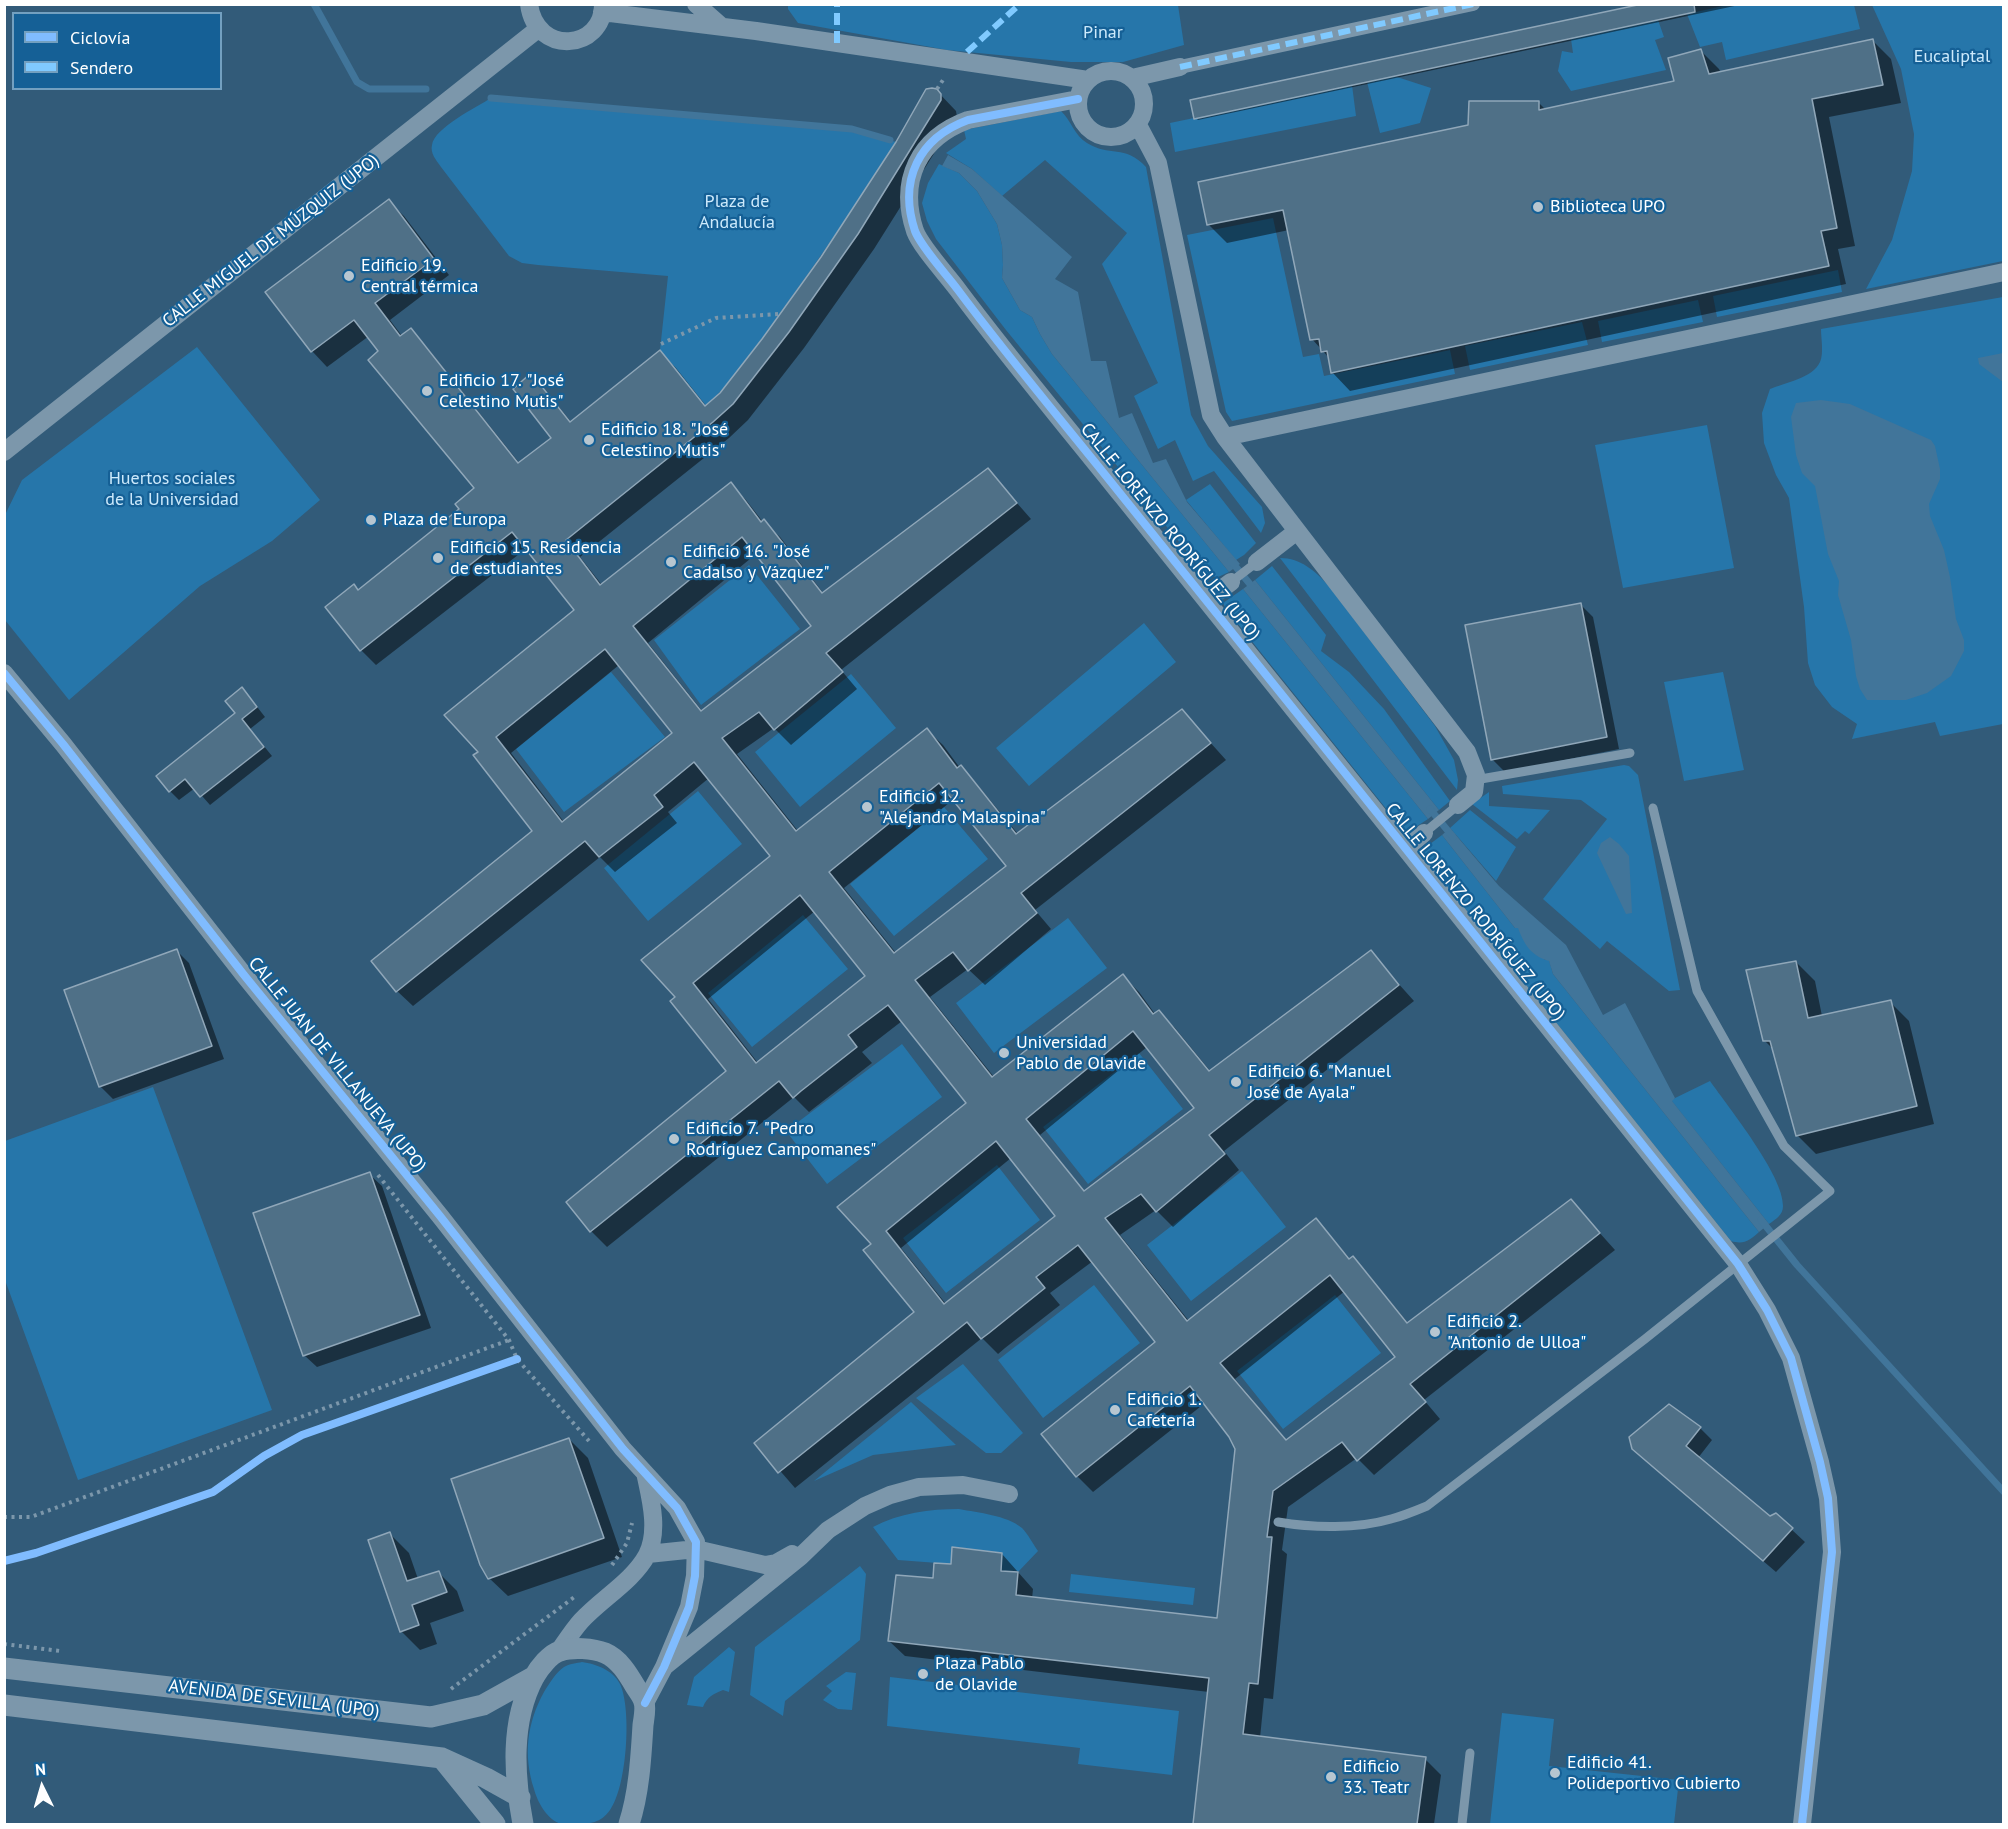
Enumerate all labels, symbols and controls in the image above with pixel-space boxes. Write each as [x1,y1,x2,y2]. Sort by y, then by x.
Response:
legend [12,12,222,90]
park label: Pinar [1083,22,1123,44]
text: Ciclovía [70,26,130,49]
park label: Eucaliptal [1914,46,1990,68]
text: Sendero [70,56,133,79]
street label: CALLE MIGUEL DE MÚZQUIZ (UPO) [158,150,384,332]
park label: Plaza de Andalucía [699,191,775,234]
place label: Biblioteca UPO [1550,196,1665,218]
marker: Biblioteca UPO [1531,200,1545,214]
place label: Edificio 19. Central térmica [361,255,479,298]
marker: Edificio 19. Central térmica [342,269,356,283]
place label: Edificio 17. "José Celestino Mutis" [439,370,564,412]
marker: Edificio 17. "José Celestino Mutis" [420,384,434,398]
place label: Edificio 18. "José Celestino Mutis" [601,419,728,462]
street label: CALLE LORENZO RODRÍGUEZ (UPO) [1076,419,1264,645]
marker: Edificio 18. "José Celestino Mutis" [582,433,596,447]
park label: Huertos sociales de la Universidad [105,468,239,510]
place label: Plaza de Europa [383,509,506,531]
marker: Plaza de Europa [364,513,378,527]
place label: Edificio 15. Residencia de estudiantes [450,537,621,580]
place label: Edificio 16. "José Cadalso y Vázquez" [683,541,829,584]
marker: Edificio 15. Residencia de estudiantes [431,551,445,565]
marker: Edificio 16. "José Cadalso y Vázquez" [664,555,678,569]
place label: Edificio 12. "Alejandro Malaspina" [879,786,1046,828]
street label: CALLE LORENZO RODRÍGUEZ (UPO) [1381,799,1569,1025]
marker: Edificio 12. "Alejandro Malaspina" [860,800,874,814]
street label: CALLE JUAN DE VILLANUEVA (UPO) [243,953,431,1177]
place label: Universidad Pablo de Olavide [1016,1032,1146,1074]
marker: Universidad Pablo de Olavide [997,1046,1011,1060]
place label: Edificio 6. "Manuel José de Ayala" [1248,1061,1391,1104]
marker: Edificio 6. "Manuel José de Ayala" [1229,1075,1243,1089]
place label: Edificio 7. "Pedro Rodríguez Campomanes" [686,1118,876,1160]
marker: Edificio 7. "Pedro Rodríguez Campomanes" [667,1132,681,1146]
place label: Edificio 2. "Antonio de Ulloa" [1447,1311,1586,1354]
marker: Edificio 2. "Antonio de Ulloa" [1428,1325,1442,1339]
place label: Edificio 1. Cafetería [1127,1389,1202,1432]
marker: Edificio 1. Cafetería [1108,1403,1122,1417]
place label: Plaza Pablo de Olavide [935,1653,1024,1696]
marker: Plaza Pablo de Olavide [916,1667,930,1681]
street label: AVENIDA DE SEVILLA (UPO) [167,1675,381,1723]
place label: Edificio 41. Polideportivo Cubierto [1567,1752,1740,1794]
place label: Edificio 33. Teatr [1343,1756,1409,1798]
north arrow [12,1757,72,1817]
text: N [34,1759,47,1779]
marker: Edificio 41. Polideportivo Cubierto [1548,1766,1562,1780]
marker: Edificio 33. Teatr [1324,1770,1338,1784]

